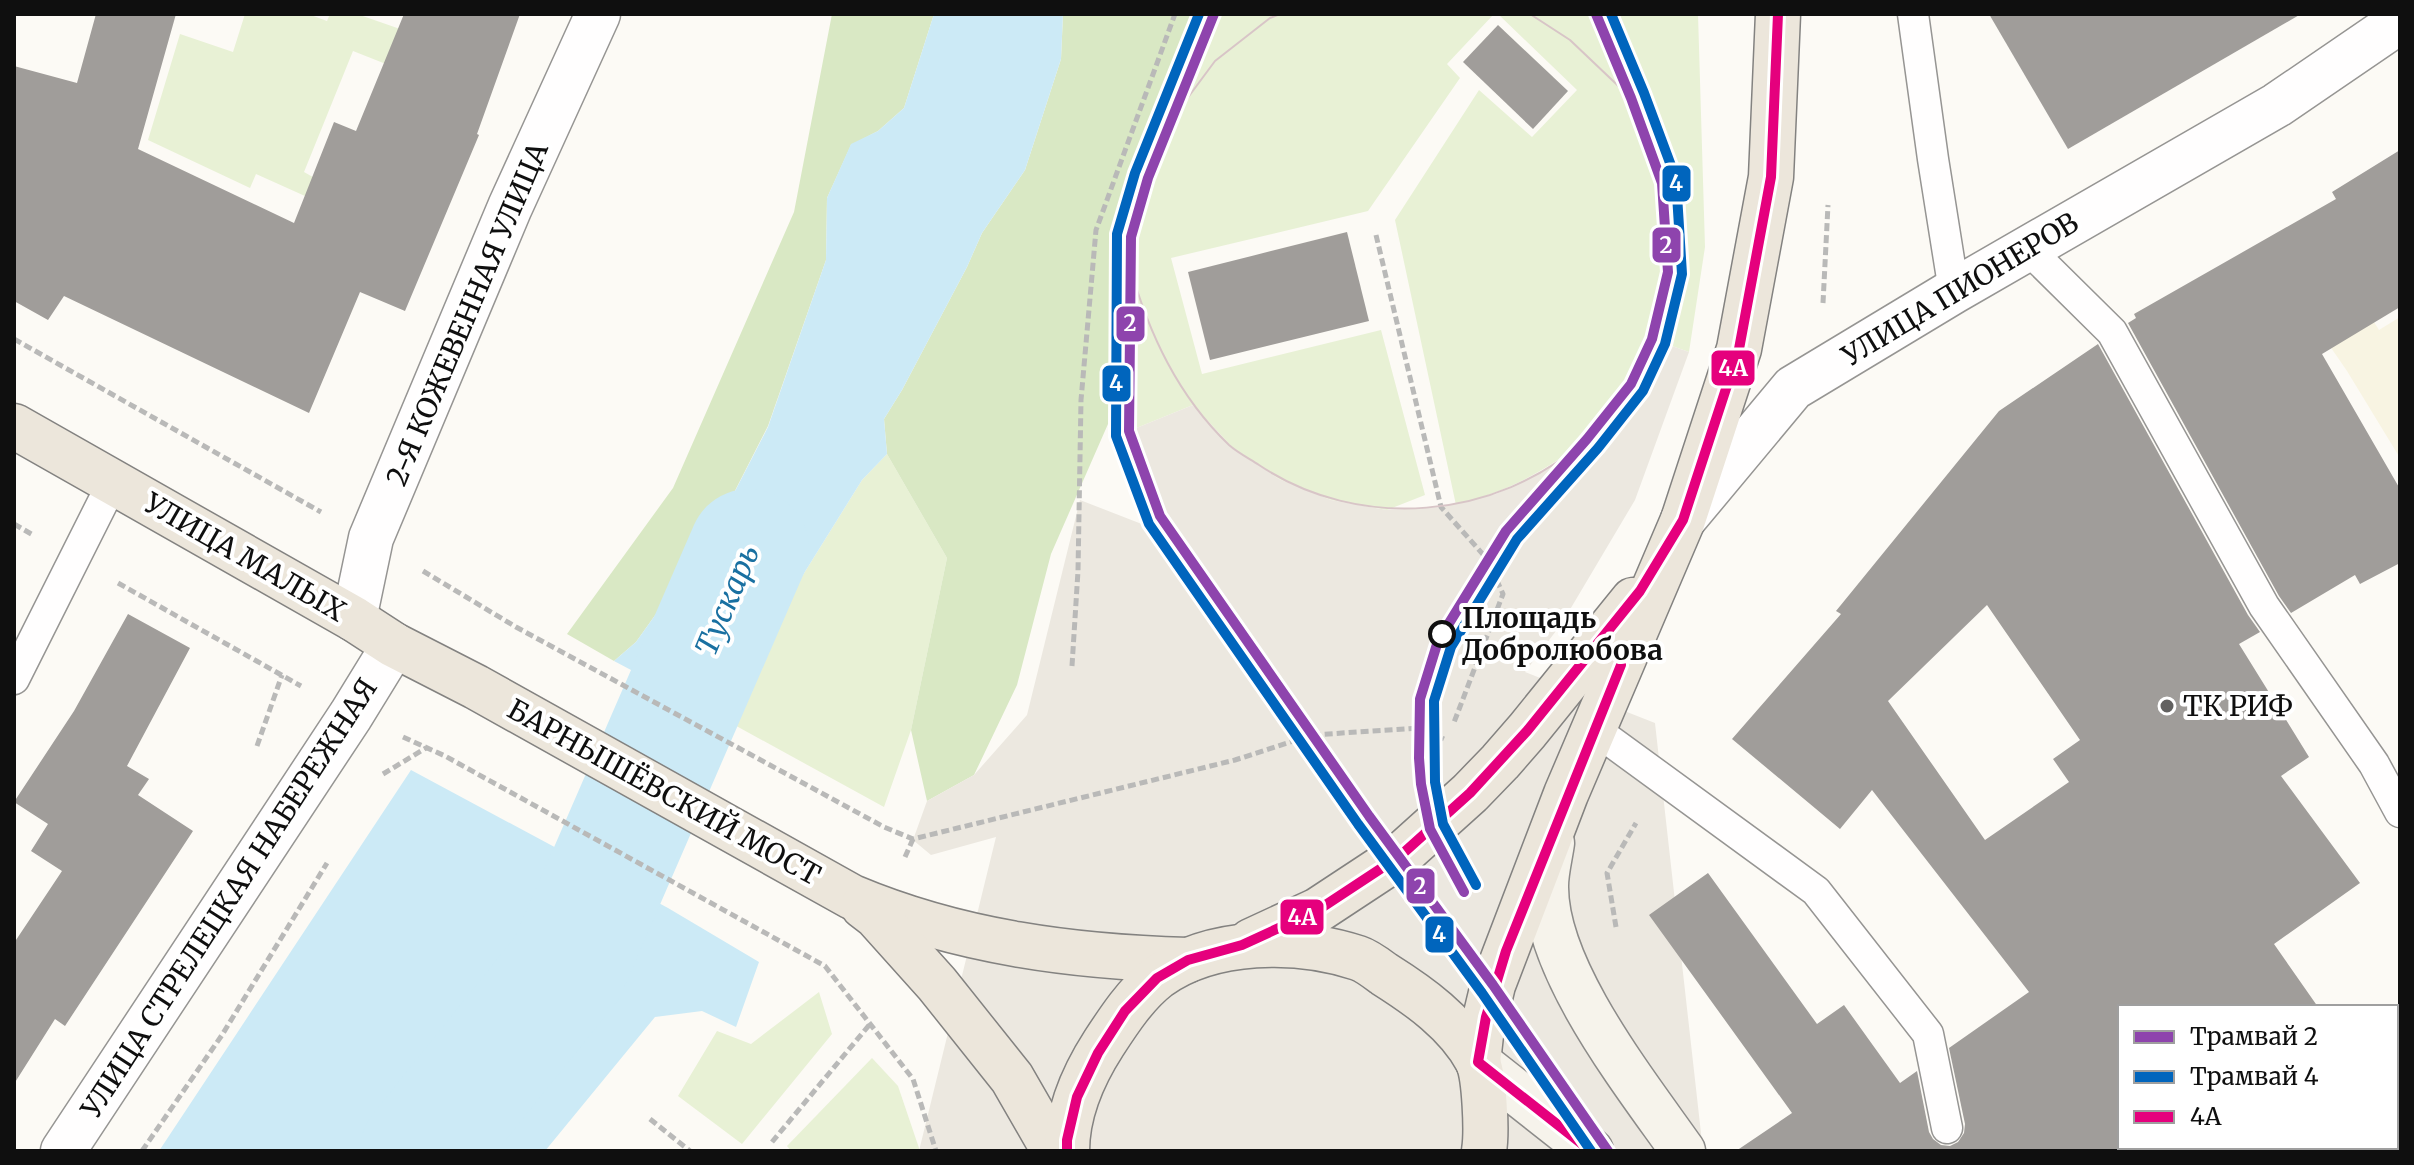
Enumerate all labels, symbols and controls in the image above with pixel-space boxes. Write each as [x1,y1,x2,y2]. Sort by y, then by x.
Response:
street label: 2-Я КОЖЕВЕННАЯ УЛИЦА [378,137,556,491]
line badge: 4 [1661,164,1692,203]
text: 4 [1669,169,1683,197]
street label: УЛИЦА ПИОНЕРОВ [1834,204,2085,374]
line badge: 2 [1651,226,1682,264]
text: 2 [1660,231,1673,259]
line badge: 2 [1115,305,1146,343]
text: 2 [1124,309,1137,337]
line badge: 4А [1710,349,1756,387]
text: 4А [1718,354,1748,382]
line badge: 4 [1101,364,1132,403]
text: 4 [1109,369,1123,397]
street label: УЛИЦА МАЛЫХ [137,484,352,629]
water label: Тускарь [687,539,767,661]
place label: Площадь Добролюбова [1462,600,1663,668]
marker: Площадь Добролюбова [1429,621,1455,647]
street label: УЛИЦА СТРЕЛЕЦКАЯ НАБЕРЕЖНАЯ [72,671,385,1126]
place label: ТК РИФ [2183,688,2293,724]
street label: БАРНЫШЁВСКИЙ МОСТ [501,691,827,893]
marker: ТК РИФ [2158,697,2176,715]
line badge: 2 [1405,867,1436,905]
text: 2 [1414,872,1427,900]
line badge: 4А [1279,898,1325,936]
text: 4А [1287,903,1317,931]
line badge: 4 [1424,915,1455,954]
text: 4 [1432,920,1446,948]
legend [2118,1005,2398,1149]
text: Трамвай 2 [2190,1021,2318,1052]
text: Трамвай 4 [2190,1061,2319,1092]
text: 4А [2190,1101,2222,1132]

